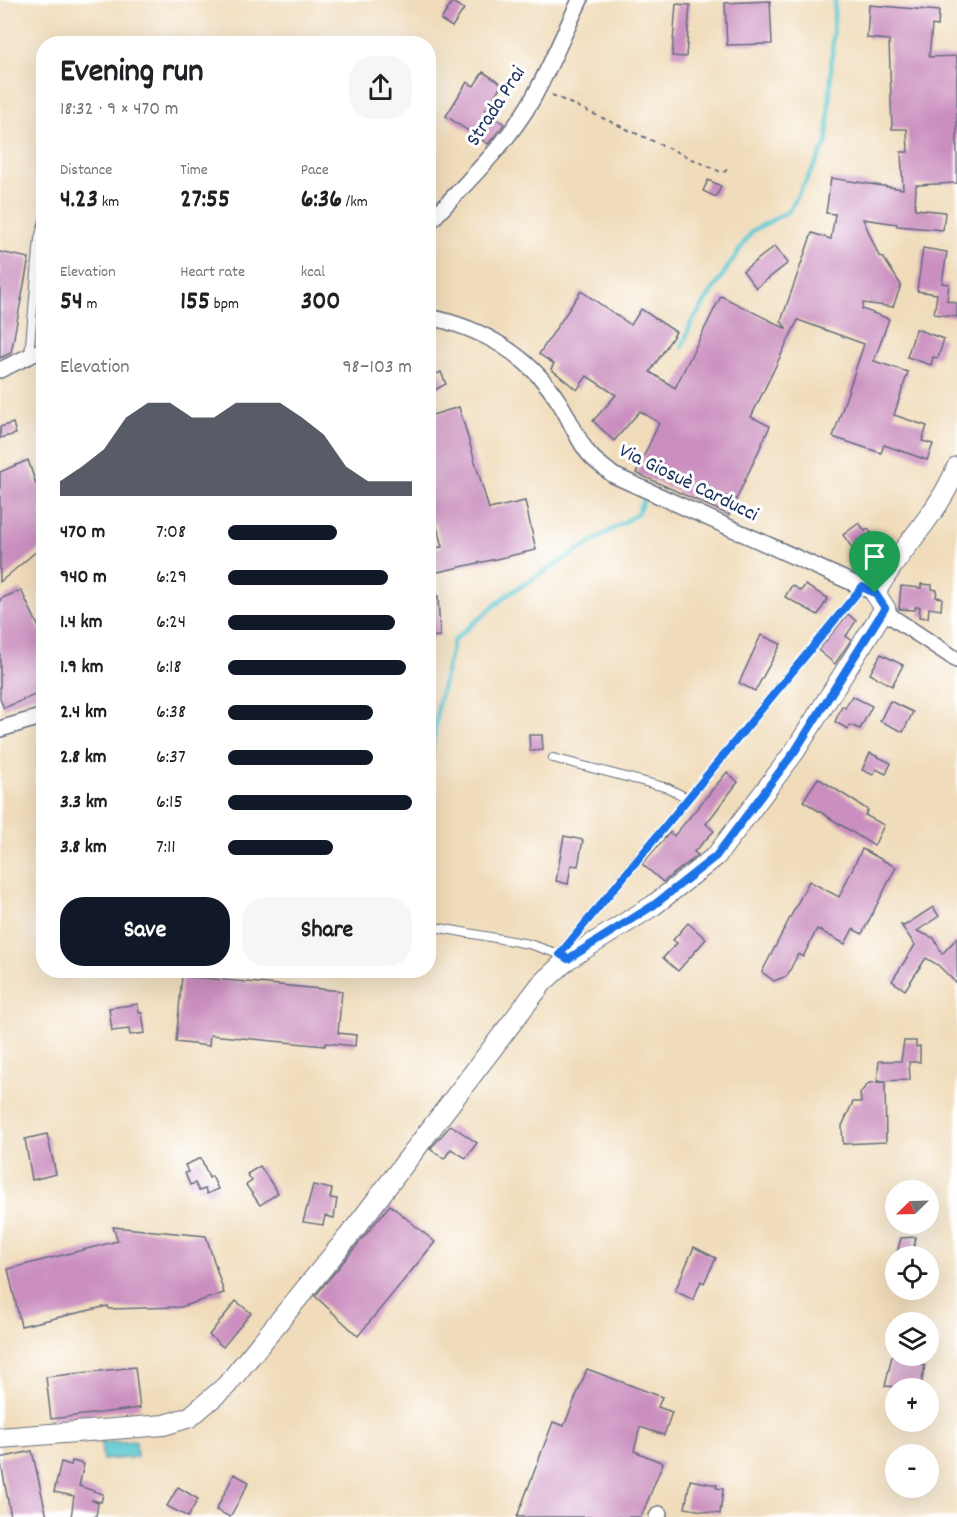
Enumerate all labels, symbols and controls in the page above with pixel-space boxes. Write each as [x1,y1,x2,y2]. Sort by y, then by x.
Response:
text: Evening run [60,50,204,97]
button: share [349,56,412,119]
street label: Strada Prai [460,61,534,153]
text: 18:32 · 9 × 470 m [60,96,178,124]
text: Distance [60,159,112,182]
text: Time [180,159,208,182]
text: Pace [301,159,329,182]
text: 4.23 [60,182,98,219]
text: 27:55 [180,182,230,219]
text: 6:36 [301,182,342,219]
text: km [98,191,119,214]
text: /km [342,191,368,214]
text: Elevation [60,261,116,284]
text: Heart rate [180,261,245,284]
text: kcal [301,261,325,284]
text: 54 [60,284,83,321]
text: 155 [180,284,210,321]
text: 300 [301,284,341,321]
text: m [83,293,97,316]
text: bpm [210,293,239,316]
text: Elevation [60,354,130,382]
text: 98–103 m [342,354,412,382]
street label: Via Giosuè Carducci [613,437,763,531]
text: 470 m [60,519,105,547]
text: 7:08 [156,519,186,547]
pin [849,531,900,593]
icon: arrive [858,540,891,573]
text: 940 m [60,564,107,592]
text: 6:29 [156,564,187,592]
text: 1.4 km [60,609,103,637]
text: 6:24 [156,609,186,637]
text: 1.9 km [60,654,103,682]
text: 6:18 [156,654,182,682]
text: 2.4 km [60,699,107,727]
text: 6:38 [156,699,186,727]
text: 2.8 km [60,744,107,772]
text: 6:37 [156,744,186,772]
text: 3.3 km [60,789,108,817]
text: 6:15 [156,789,183,817]
text: 3.8 km [60,834,107,862]
text: 7:11 [156,834,176,862]
button: Save [60,897,230,966]
button: Share [242,897,412,966]
north arrow [885,1180,939,1234]
map controls [885,1180,939,1498]
button: locate [885,1246,939,1300]
button: layers [885,1312,939,1366]
button: + [885,1378,939,1432]
button: − [885,1444,939,1498]

